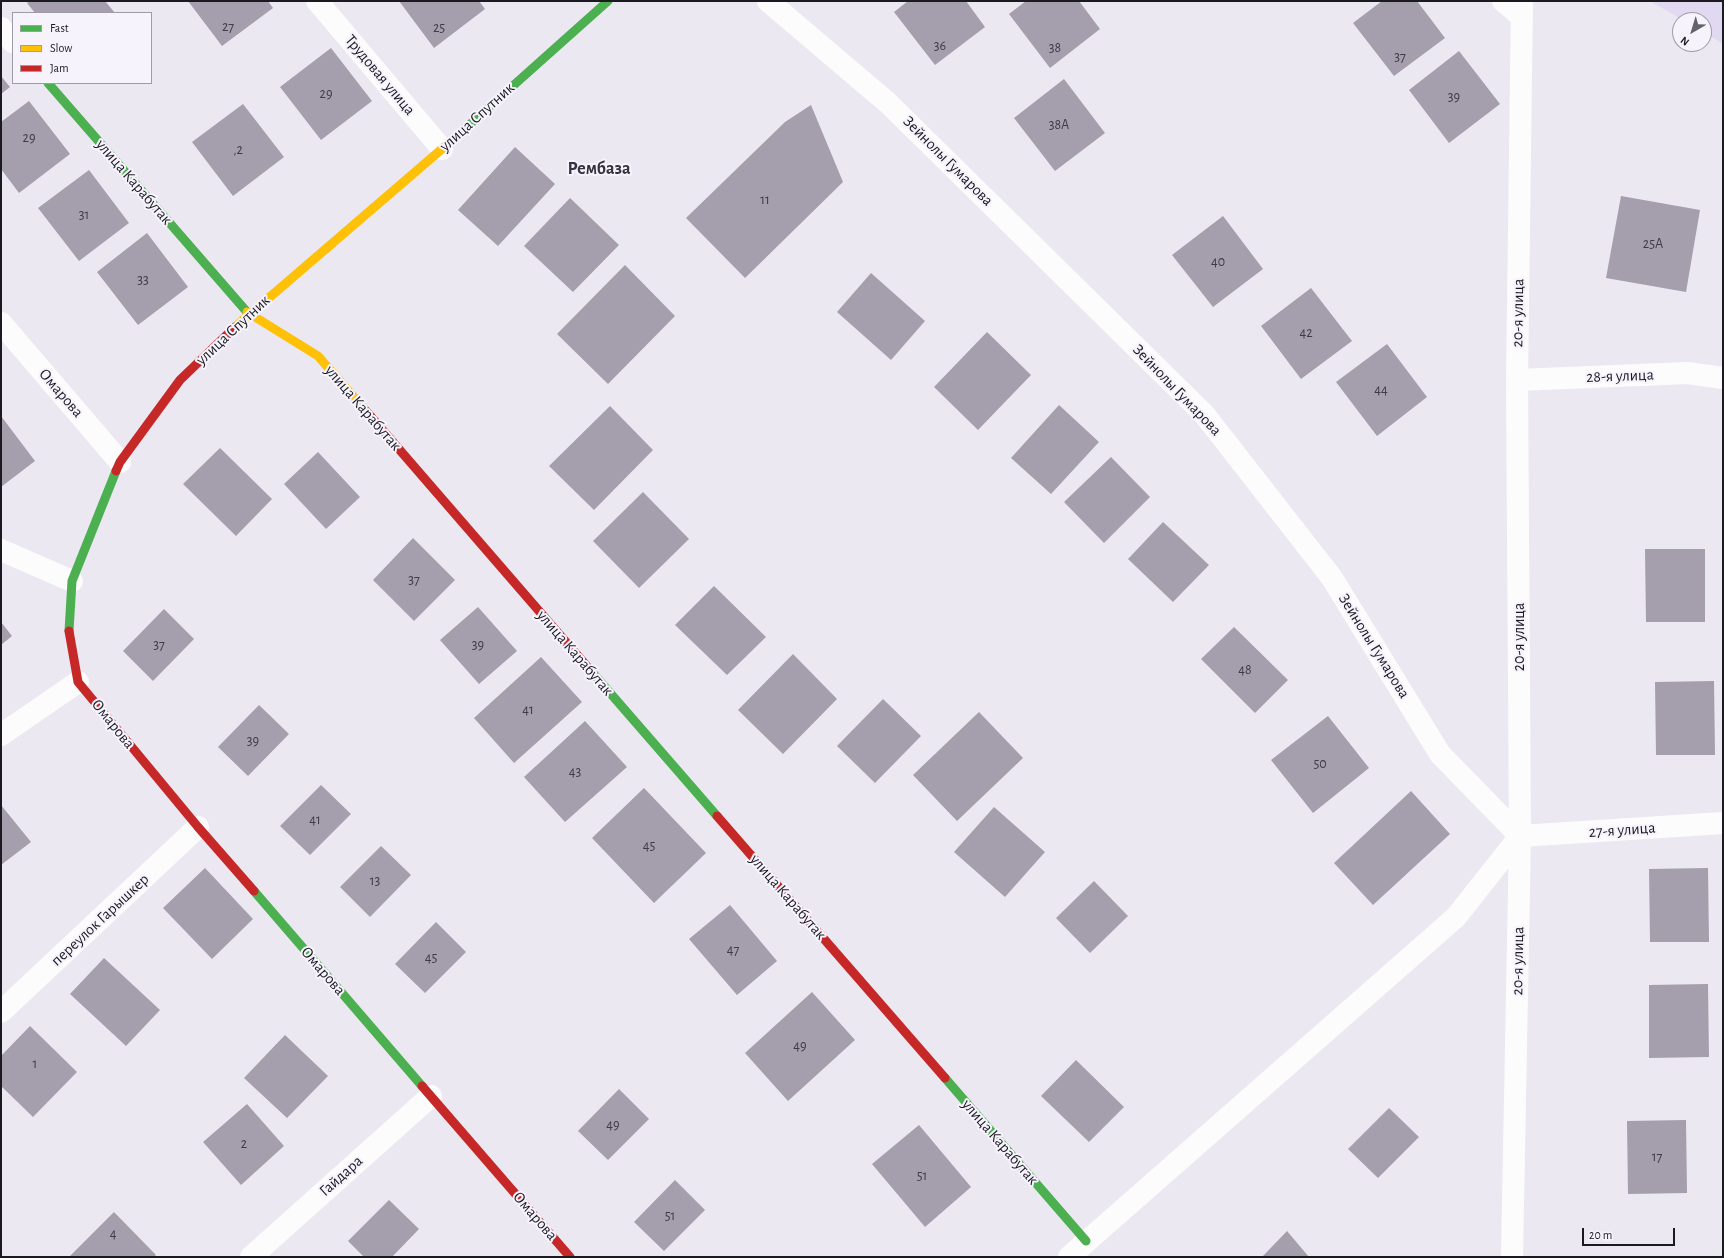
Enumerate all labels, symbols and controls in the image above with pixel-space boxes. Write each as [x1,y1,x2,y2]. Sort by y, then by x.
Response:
legend [12,12,152,84]
north arrow [1672,12,1712,52]
house number: 27 [222,19,234,35]
house number: 25 [433,20,445,36]
text: Fast [50,22,69,34]
street label: Трудовая улица [341,31,419,119]
text: N [1679,34,1691,48]
house number: 36 [934,38,946,54]
house number: 38 [1049,40,1061,56]
text: Slow [50,42,72,54]
house number: 37 [1394,49,1406,65]
text: Jam [50,62,69,74]
street label: улица Спутник [436,78,518,156]
house number: 29 [320,86,332,102]
house number: 39 [1448,89,1460,105]
street label: Зейнолы Гумарова [899,112,997,210]
house number: 38А [1049,117,1069,133]
house number: 29 [23,130,35,146]
street label: улица Карабутак [92,135,176,229]
house number: ,2 [233,142,243,158]
district label: Рембаза [568,158,630,180]
house number: 11 [760,192,770,208]
house number: 31 [79,207,89,223]
house number: 25А [1643,236,1663,252]
house number: 40 [1211,254,1225,270]
house number: 33 [137,272,149,288]
street label: 20-я улица [1508,279,1528,347]
street label: улица Спутник [192,291,274,369]
house number: 42 [1299,325,1313,341]
street label: Зейнолы Гумарова [1128,340,1226,440]
street label: улица Карабутак [321,361,405,455]
street label: Омарова [35,365,87,421]
street label: 28-я улица [1586,365,1654,387]
house number: 44 [1374,382,1388,398]
house number: 37 [408,572,420,588]
street label: Зейнолы Гумарова [1334,590,1414,702]
street label: 20-я улица [1509,603,1529,671]
street label: улица Карабутак [533,606,617,700]
house number: 37 [153,637,165,653]
house number: 39 [472,637,484,653]
house number: 48 [1238,662,1252,678]
street label: Омарова [87,695,139,753]
house number: 41 [522,702,534,718]
house number: 39 [247,733,259,749]
house number: 50 [1313,756,1327,772]
house number: 43 [569,764,581,780]
house number: 41 [309,812,321,828]
street label: 27-я улица [1588,818,1656,842]
house number: 45 [643,838,655,854]
street label: улица Карабутак [746,850,830,944]
street label: переулок Гарышкер [47,870,153,970]
house number: 13 [370,873,380,889]
street label: 20-я улица [1508,927,1528,995]
house number: 47 [727,942,739,958]
street label: Омарова [297,943,349,999]
house number: 45 [425,950,437,966]
house number: 49 [793,1038,807,1054]
house number: 1 [33,1056,37,1072]
street label: улица Карабутак [958,1095,1042,1189]
house number: 49 [606,1117,620,1133]
house number: 2 [241,1136,247,1152]
house number: 17 [1652,1149,1662,1165]
street label: Гайдара [315,1151,367,1201]
house number: 51 [917,1168,927,1184]
street label: Омарова [509,1188,561,1244]
house number: 51 [665,1208,675,1224]
scale bar [1584,1220,1677,1246]
house number: 4 [110,1226,116,1242]
text: 20 m [1589,1229,1612,1241]

